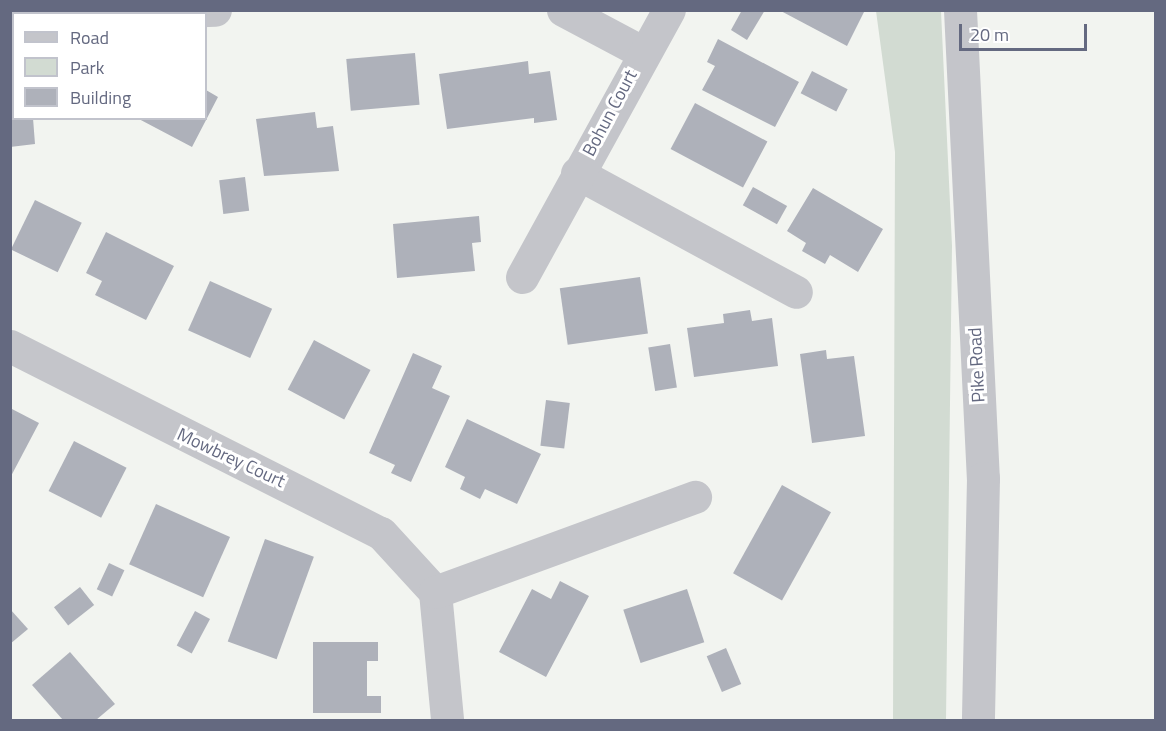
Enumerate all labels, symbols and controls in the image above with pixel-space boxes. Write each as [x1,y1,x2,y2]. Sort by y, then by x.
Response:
legend [12,12,207,120]
scale bar [962,12,1090,50]
text: 20 m [970,21,1009,48]
text: Road [70,24,109,51]
text: Park [70,54,104,81]
street label: Bohun Court [578,66,642,160]
text: Building [70,84,131,111]
street label: Pike Road [964,327,990,403]
street label: Mowbrey Court [174,424,288,492]

